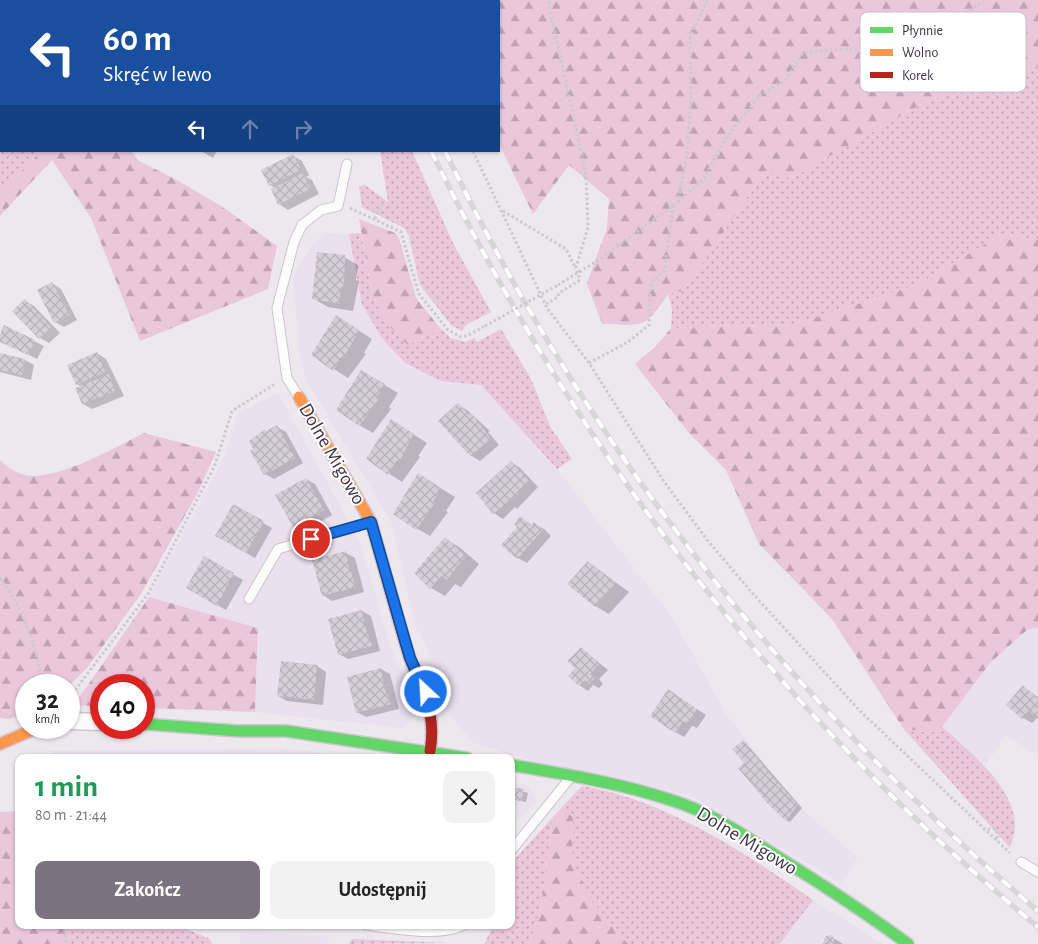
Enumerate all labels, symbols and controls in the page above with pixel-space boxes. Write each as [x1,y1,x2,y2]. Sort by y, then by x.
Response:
legend [860,12,1026,92]
icon: left [20,20,85,85]
text: 60 m [103,22,172,57]
text: Płynnie [902,24,943,38]
text: Wolno [902,46,938,60]
text: Skręć w lewo [103,63,212,85]
text: Korek [902,69,934,83]
icon: left [183,115,211,143]
icon: ahead [236,115,264,143]
icon: right [289,115,317,143]
street label: Dolne Migowo [295,400,369,508]
pin [290,518,332,560]
icon: arrive [297,525,325,553]
position arrow [399,665,451,717]
speed limit sign: 40 [90,674,155,739]
text: 32 [36,688,59,713]
text: km/h [35,713,60,725]
button: close [443,771,495,823]
text: 1 min [35,772,98,802]
street label: Dolne Migowo [693,803,801,879]
text: 80 m · 21:44 [35,807,107,823]
button: Zakończ [35,861,260,919]
button: Udostępnij [270,861,495,919]

